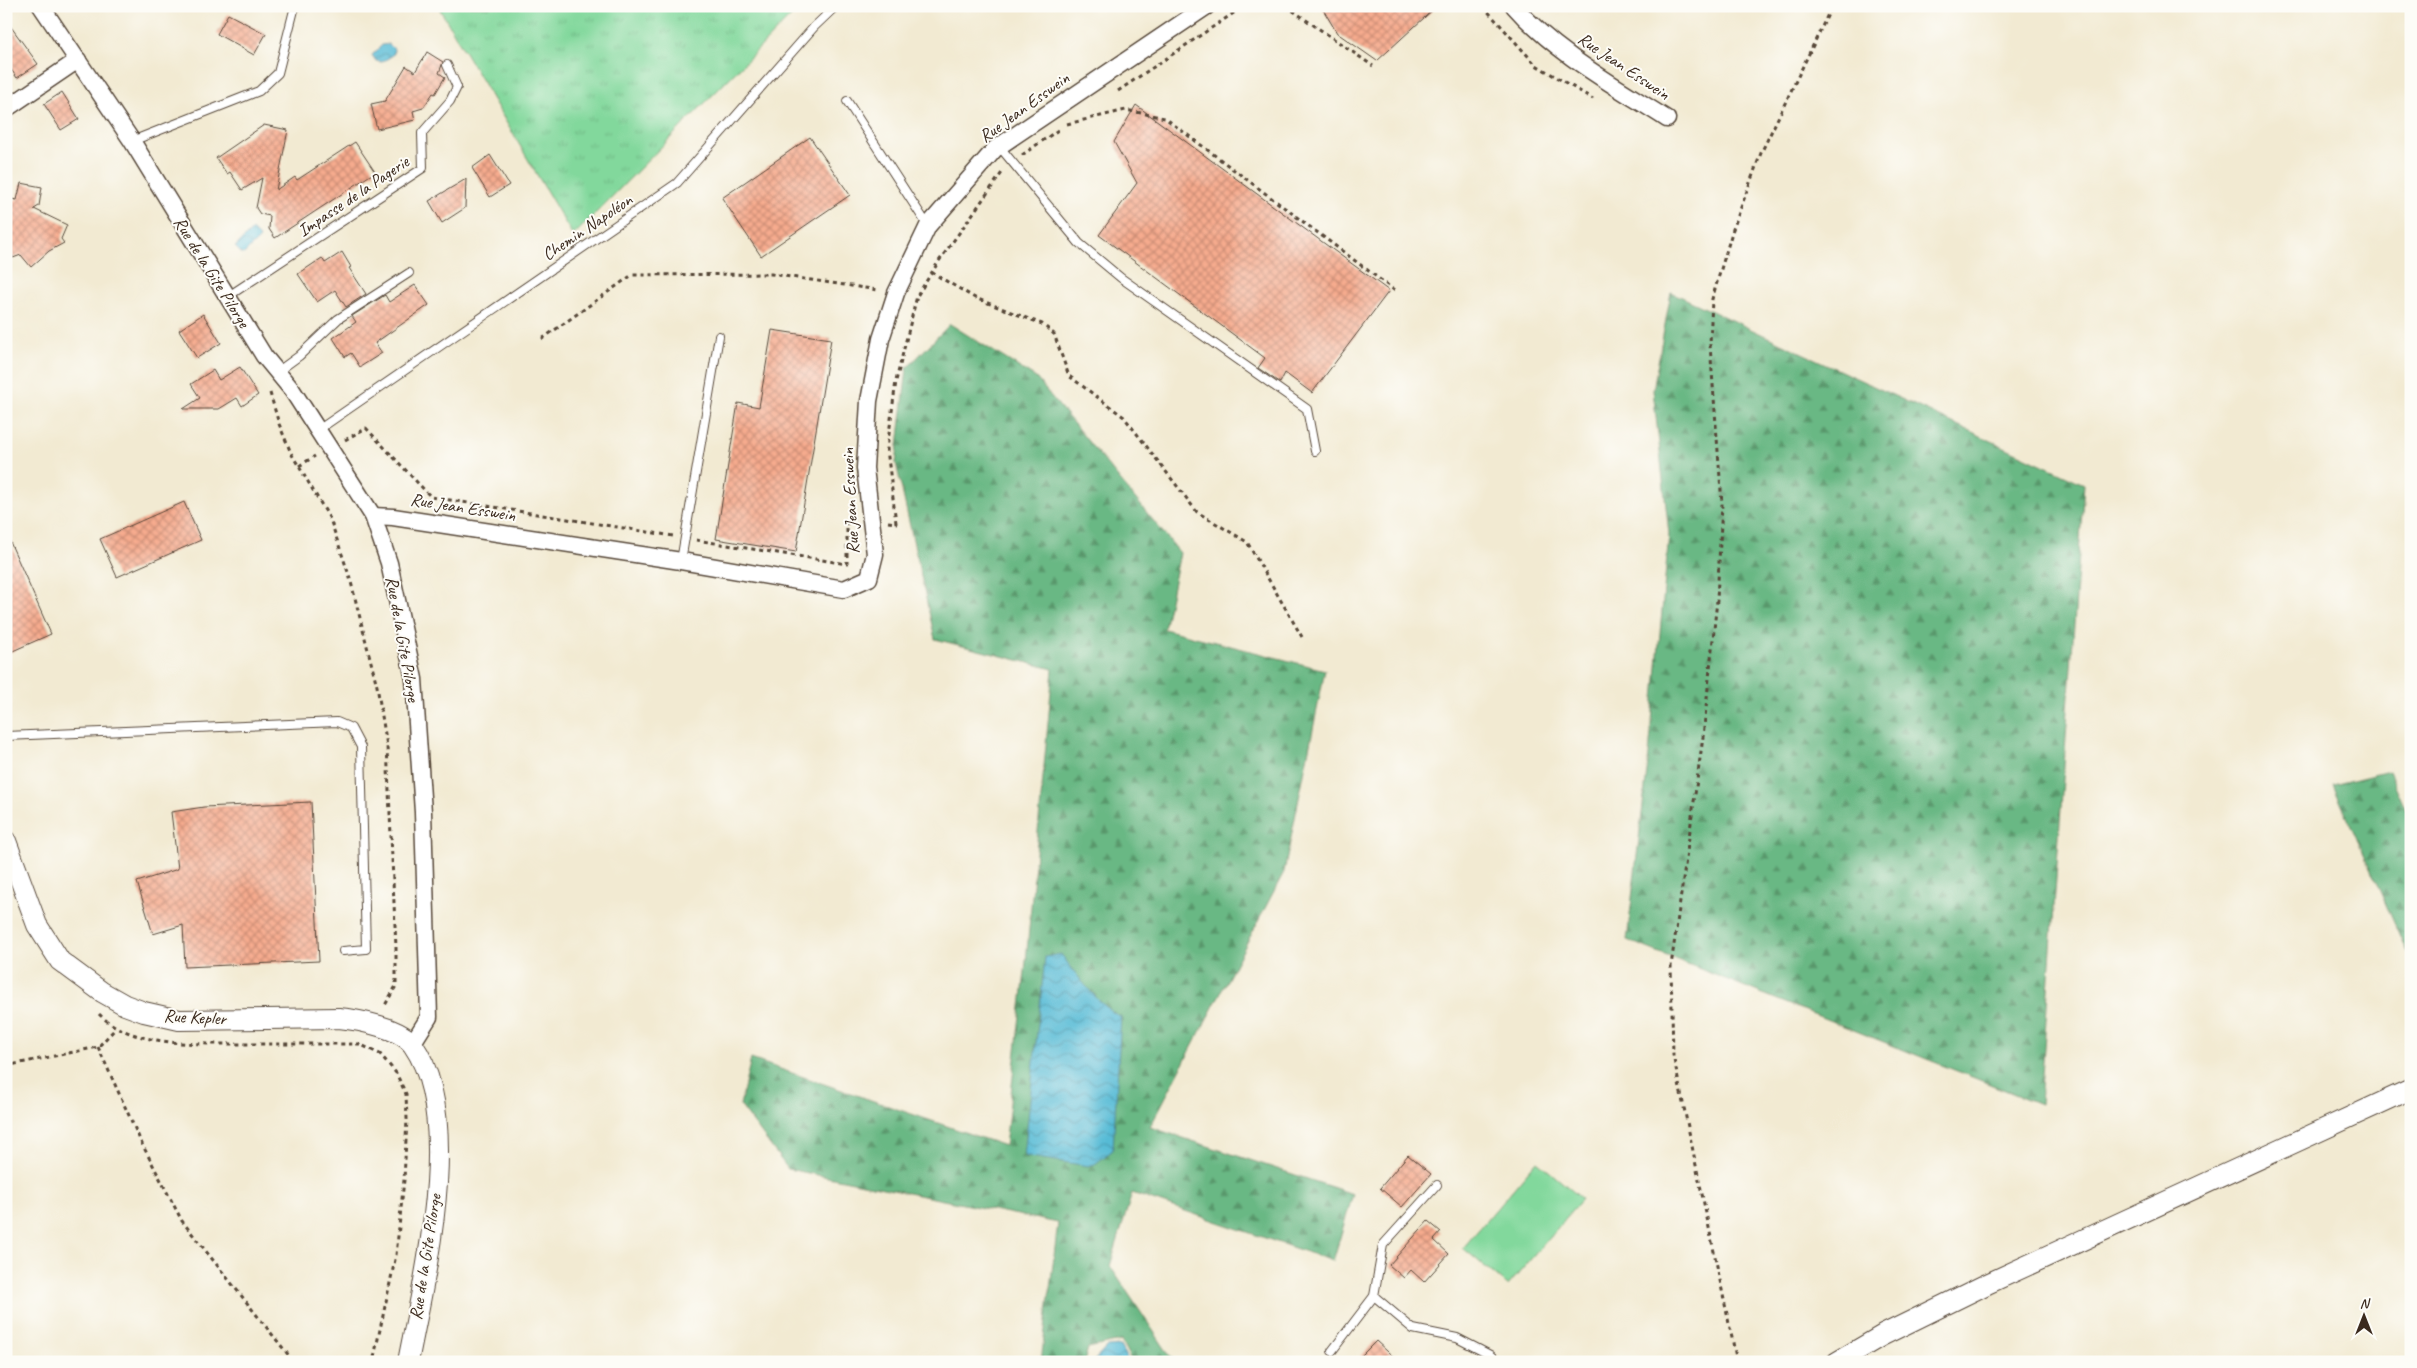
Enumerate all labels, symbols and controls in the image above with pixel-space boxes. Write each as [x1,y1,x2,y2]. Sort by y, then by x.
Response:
street label: Rue Jean Esswein [1574,27,1675,105]
street label: Rue Jean Esswein [975,66,1074,147]
street label: Impasse de la Pagerie [293,150,414,241]
street label: Chemin Napoléon [538,188,637,265]
street label: Rue de la Gite Pilorge [169,212,256,333]
street label: Rue Jean Esswein [836,447,864,555]
street label: Rue Jean Esswein [409,488,518,526]
street label: Rue de la Gite Pilorge [381,575,425,704]
street label: Rue Kepler [163,1004,228,1030]
street label: Rue de la Gite Pilorge [404,1192,446,1321]
north arrow [2340,1290,2390,1340]
text: N [2360,1295,2371,1312]

